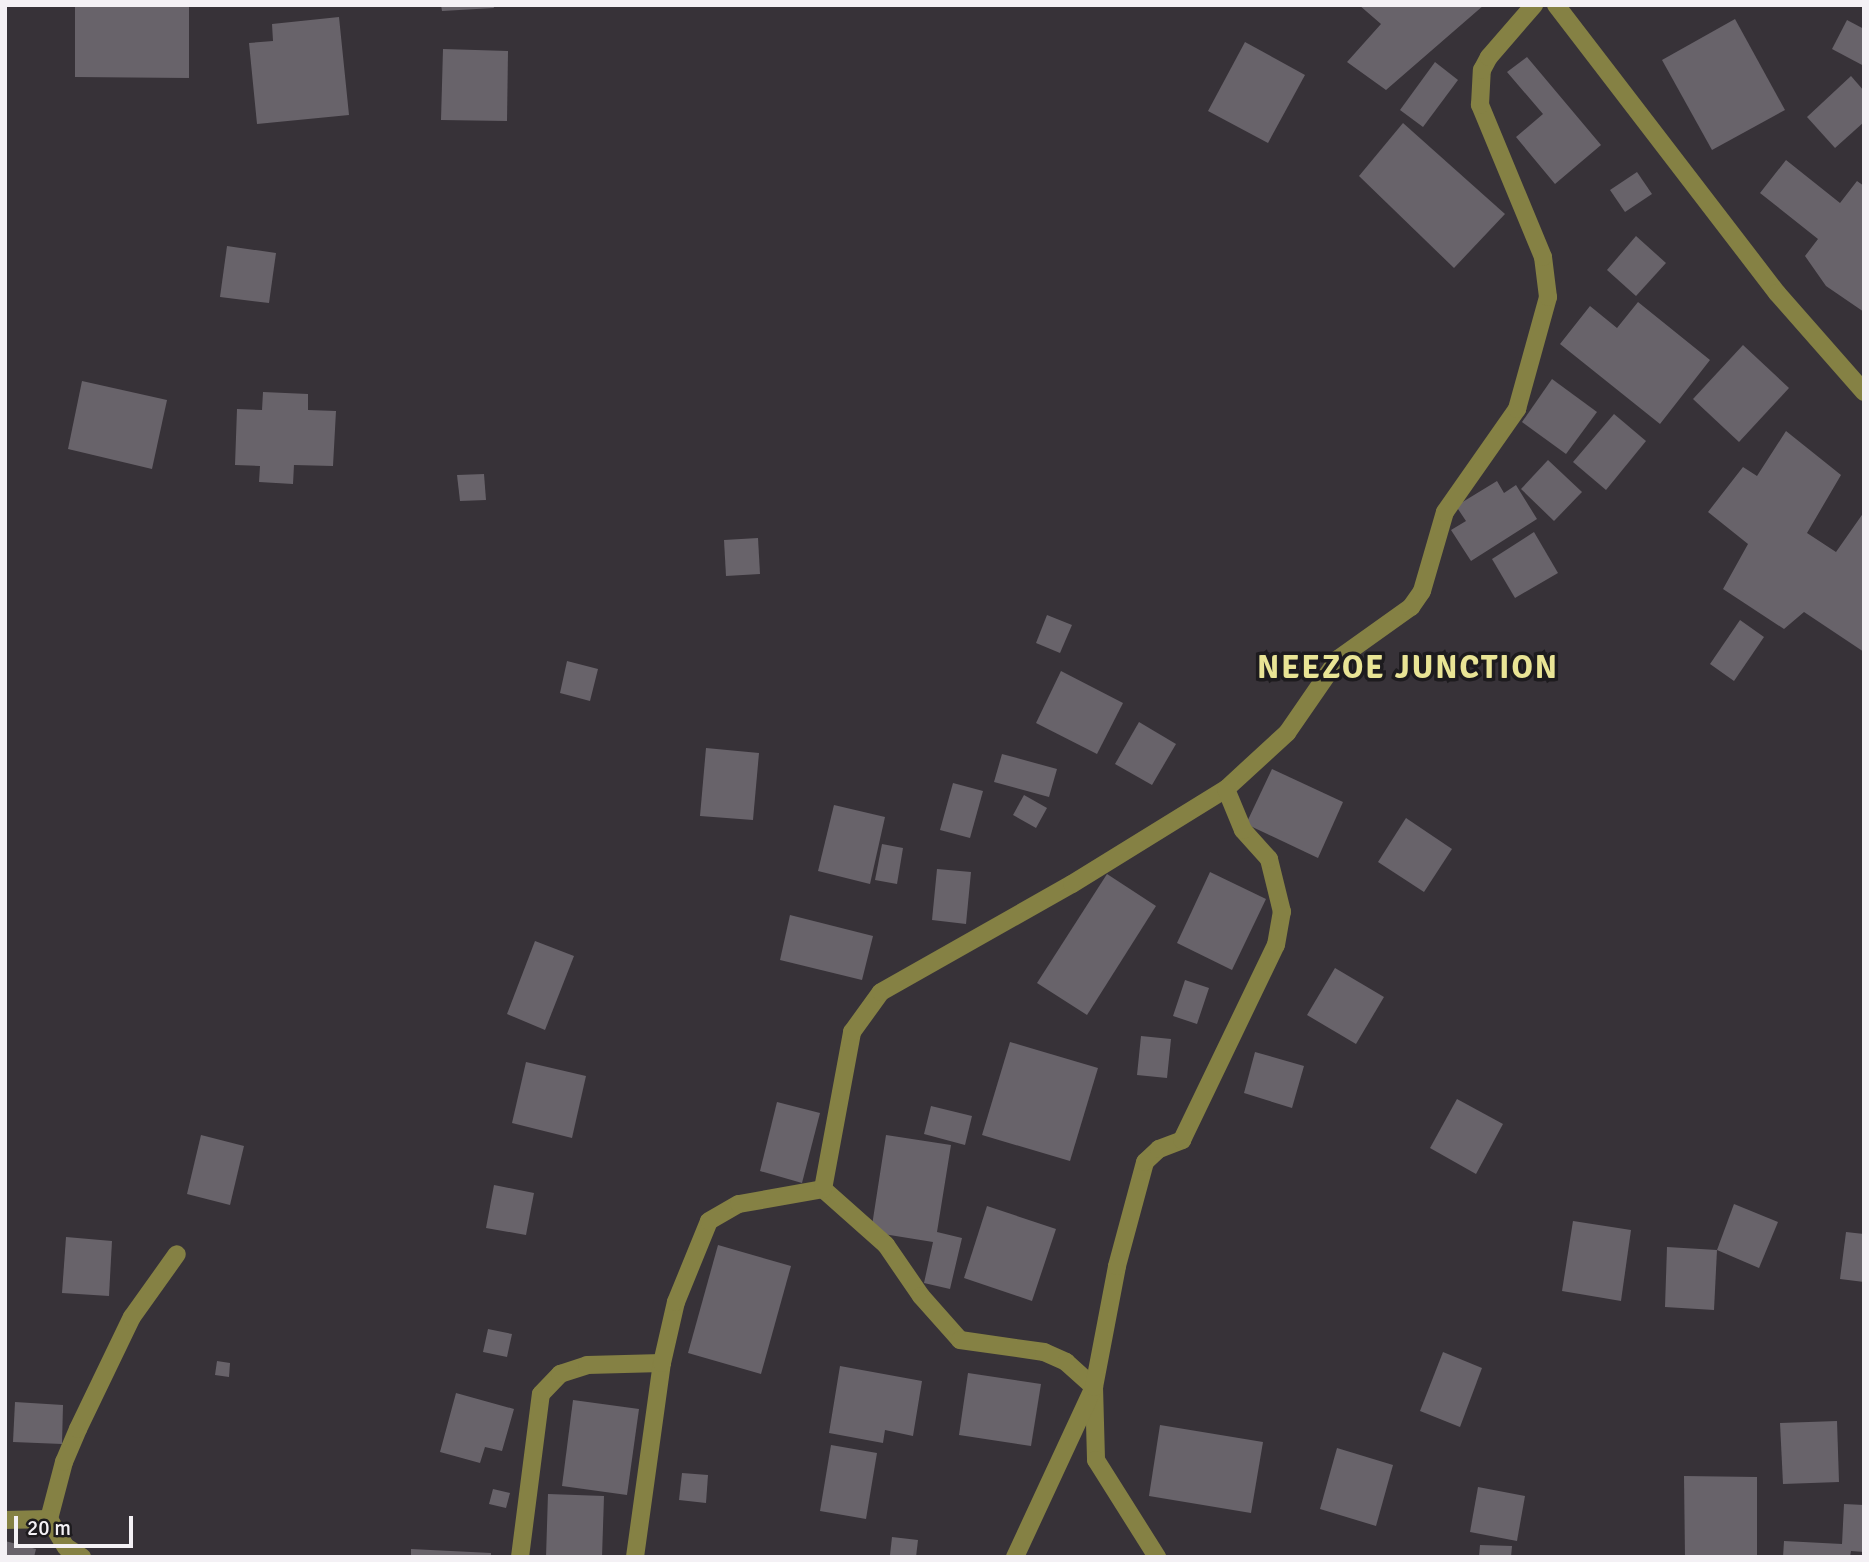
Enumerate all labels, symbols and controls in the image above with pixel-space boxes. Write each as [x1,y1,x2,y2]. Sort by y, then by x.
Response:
district label: NEEZOE JUNCTION [1259,649,1557,687]
scale bar [18,1502,136,1546]
text: 20 m [27,1515,71,1541]

